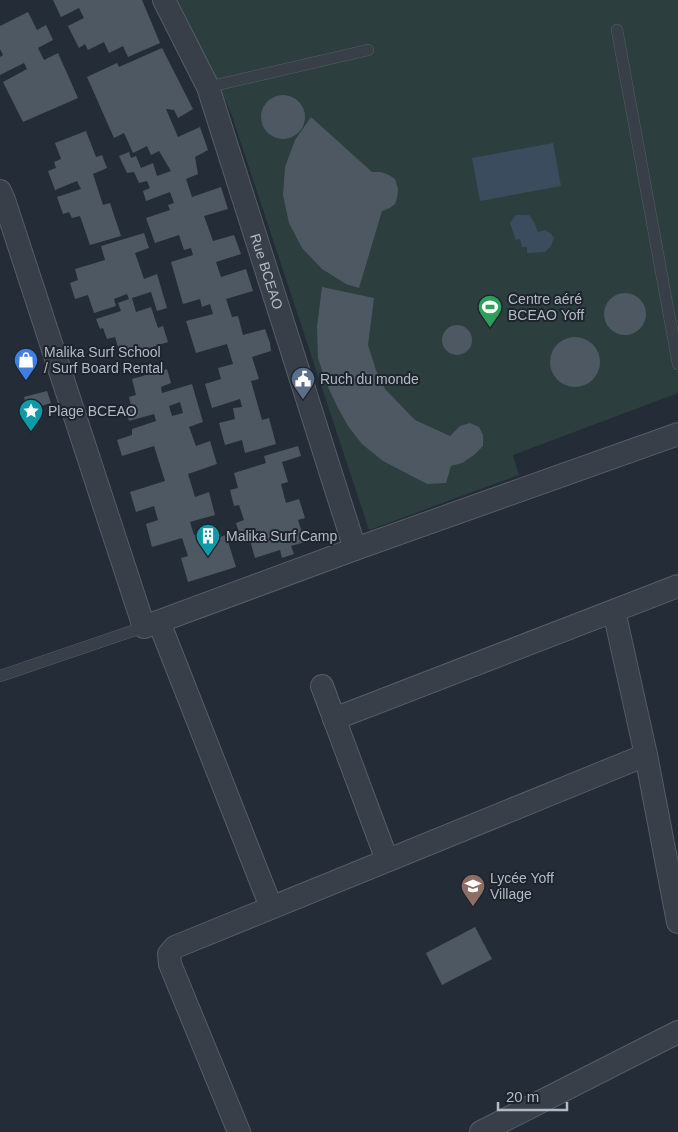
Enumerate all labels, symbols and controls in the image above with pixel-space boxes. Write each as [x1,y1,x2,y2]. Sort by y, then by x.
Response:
street label: Rue BCEAO [247,231,286,311]
place label: Centre aéré BCEAO Yoff [508,291,584,323]
sports icon: Centre aéré BCEAO Yoff [477,294,503,328]
place label: Malika Surf School / Surf Board Rental [44,344,163,376]
shop icon: Malika Surf School / Surf Board Rental [13,347,39,381]
public building icon: Ruch du monde [290,366,316,400]
place label: Ruch du monde [320,371,419,387]
place icon: Plage BCEAO [18,398,44,432]
place label: Plage BCEAO [48,403,137,419]
building icon: Malika Surf Camp [195,523,221,557]
place label: Malika Surf Camp [226,528,337,544]
place label: Lycée Yoff Village [490,870,554,902]
school or university icon: Lycée Yoff Village [460,873,486,907]
scale bar [498,1080,567,1112]
text: 20 m [506,1088,539,1105]

